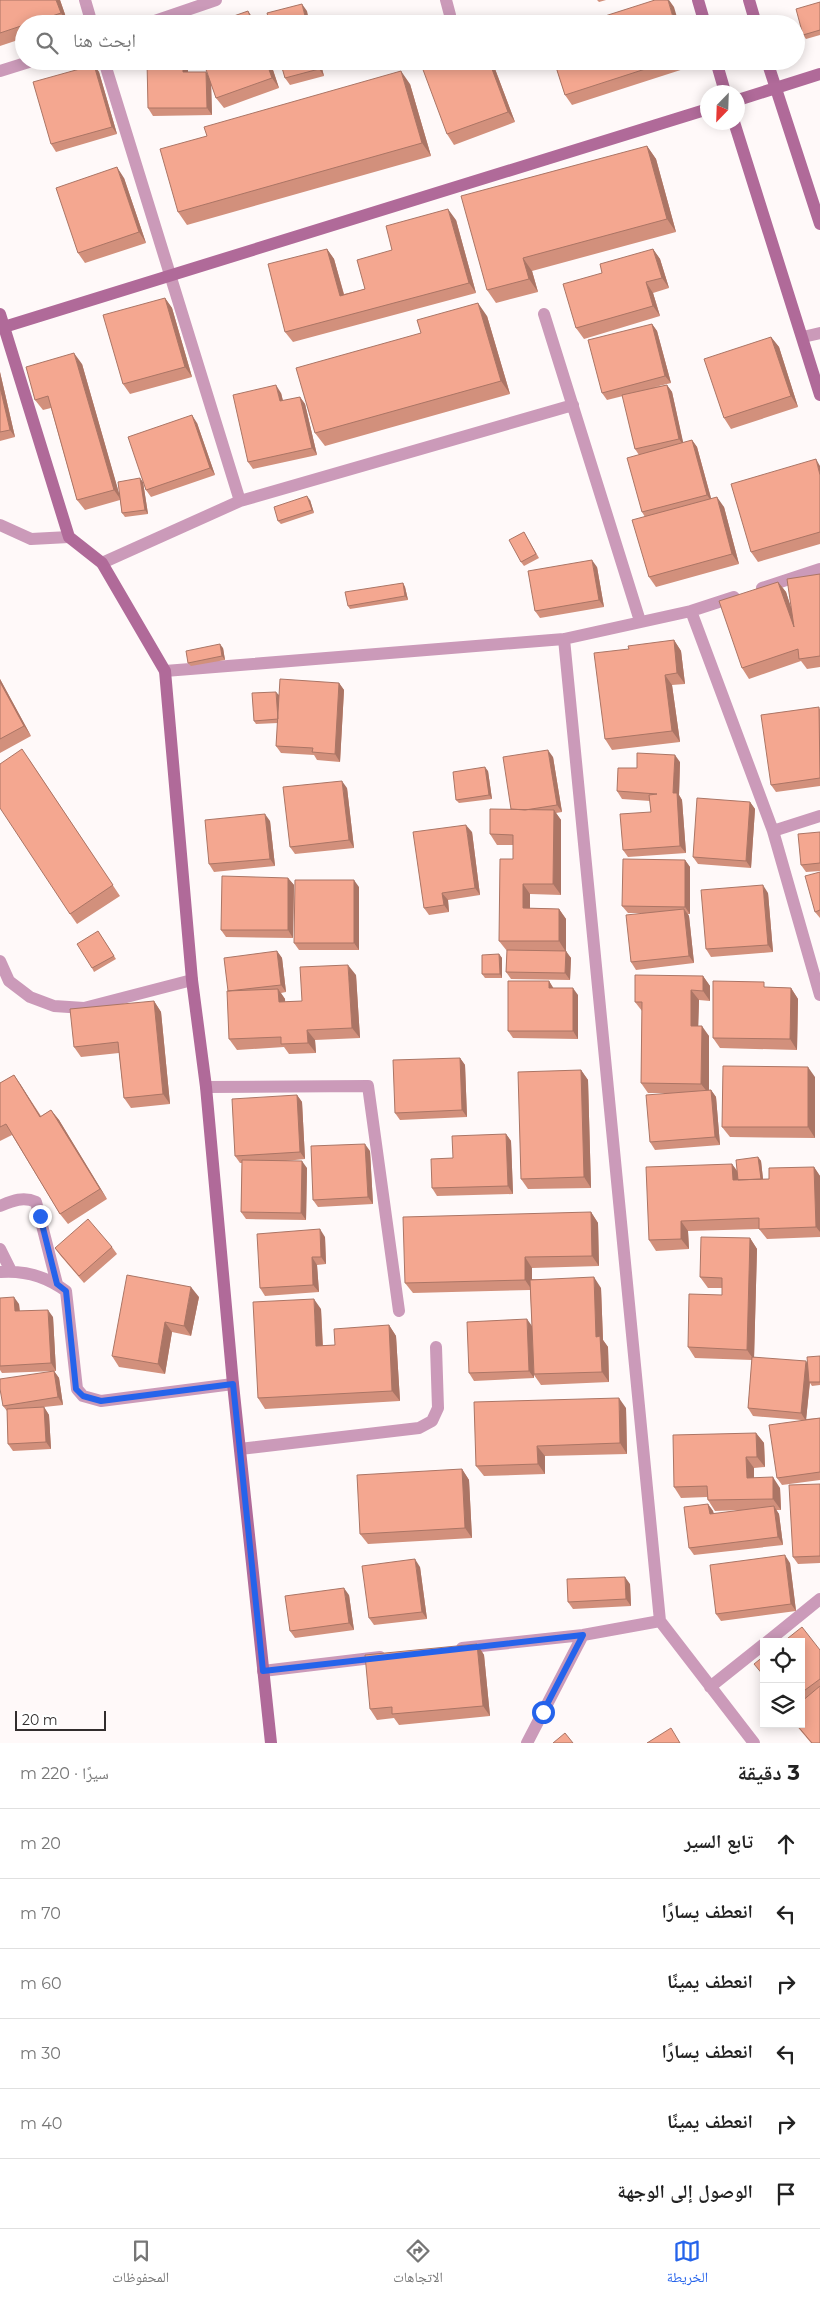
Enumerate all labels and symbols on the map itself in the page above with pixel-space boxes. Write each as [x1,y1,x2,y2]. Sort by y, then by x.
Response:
north arrow [700,85,745,130]
route end [29,1205,52,1228]
route start [532,1701,555,1724]
scale bar [15,1708,106,1731]

